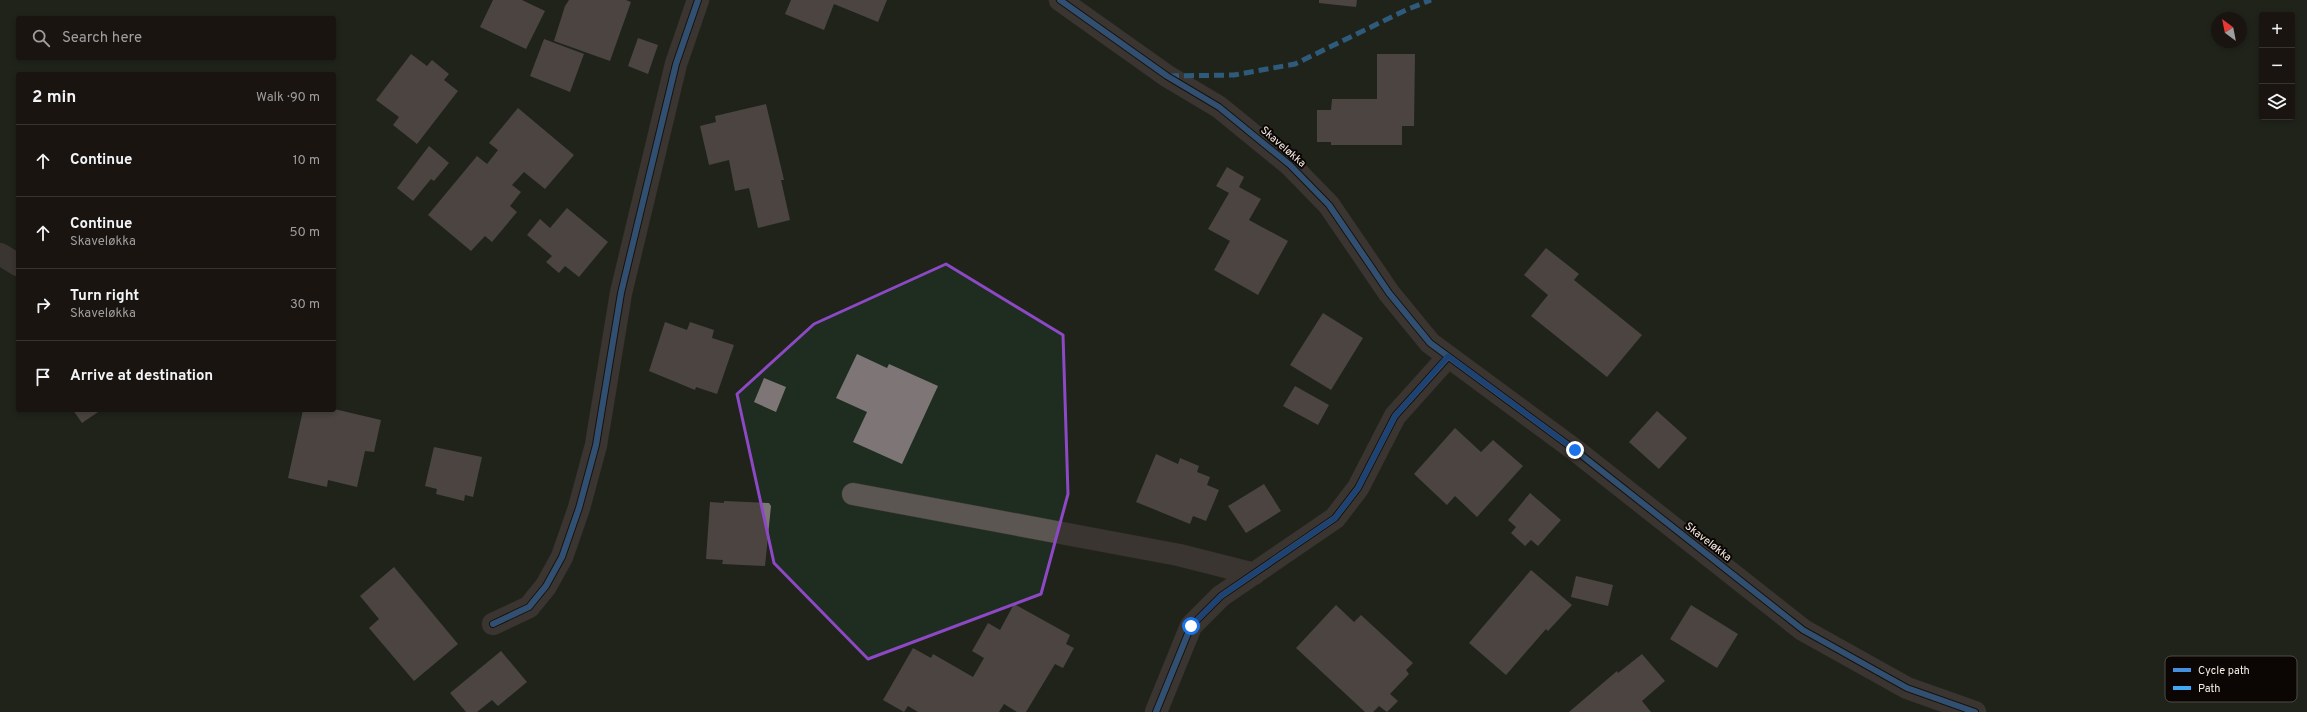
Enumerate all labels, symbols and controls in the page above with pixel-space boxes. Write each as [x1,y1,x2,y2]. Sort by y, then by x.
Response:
north arrow [2211,12,2247,48]
map controls [2259,12,2295,120]
button: + [2259,12,2295,48]
search box [16,16,336,60]
icon: search [30,27,52,49]
text: Search here [62,29,142,48]
button: − [2259,48,2295,84]
button: layers [2259,84,2295,120]
text: 2 min [32,87,76,109]
text: Walk · 90 m [256,90,320,106]
street label: Skaveløkka [1257,123,1309,171]
icon: ahead [32,150,54,172]
text: Continue [70,151,132,170]
text: 10 m [293,153,320,169]
text: Continue [70,215,132,234]
icon: ahead [32,222,54,244]
text: 50 m [290,225,320,241]
text: Skaveløkka [70,234,136,250]
text: Turn right [70,287,139,306]
icon: right [32,294,54,316]
text: 30 m [290,297,320,313]
text: Skaveløkka [70,306,136,322]
icon: arrive [32,366,54,388]
text: Arrive at destination [70,367,213,386]
route end [1566,441,1584,459]
street label: Skaveløkka [1682,519,1734,565]
route start [1182,617,1200,635]
legend [2165,656,2297,702]
text: Cycle path [2198,664,2250,678]
text: Path [2198,682,2220,696]

